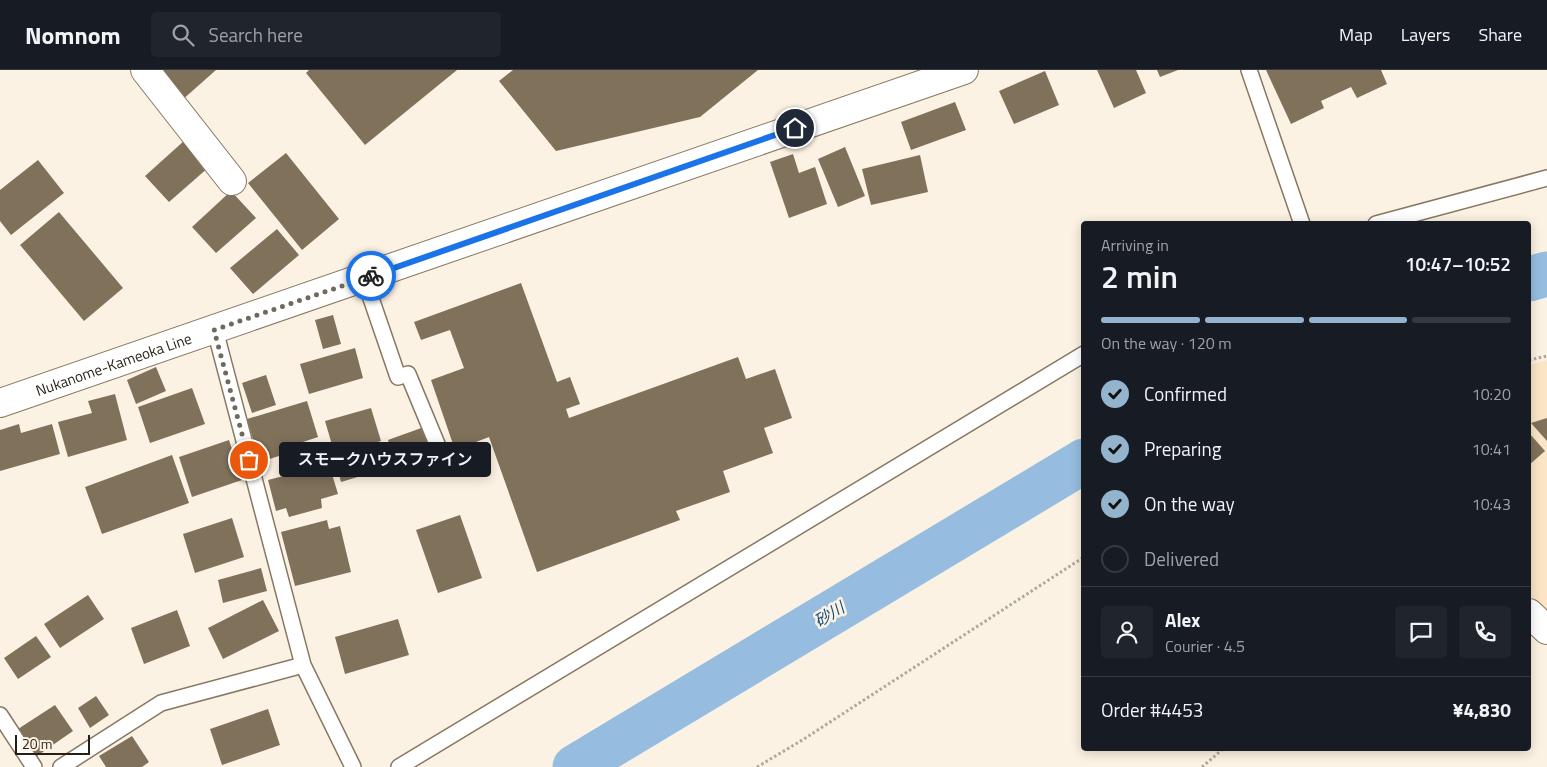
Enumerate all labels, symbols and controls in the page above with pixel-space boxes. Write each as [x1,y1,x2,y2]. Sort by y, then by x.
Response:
search box [151,12,501,57]
text: Nomnom [25,17,121,53]
text: Search here [209,20,303,49]
icon: search [169,21,197,49]
text: Map [1339,21,1373,48]
text: Layers [1401,21,1450,48]
text: Share [1478,21,1522,48]
pin [774,107,816,149]
icon: home [781,114,809,142]
text: Arriving in [1101,233,1169,257]
text: 10:47–10:52 [1405,249,1511,278]
courier [346,251,396,301]
text: 2 min [1101,252,1178,300]
icon: bike [357,262,385,290]
street label: Nukanome-Kameoka Line [32,326,195,401]
text: On the way · 120 m [1101,331,1232,355]
text: Confirmed [1144,379,1227,408]
icon: check [1101,380,1129,408]
text: 10:20 [1472,382,1511,406]
text: Preparing [1144,434,1221,463]
icon: check [1101,435,1129,463]
text: 10:41 [1472,437,1511,461]
pin [228,439,270,481]
callout: スモークハウスファイン [279,442,492,478]
icon: bag [235,446,263,474]
text: スモークハウスファイン [297,447,473,471]
text: On the way [1144,489,1235,518]
icon: check [1101,490,1129,518]
text: 10:43 [1472,492,1511,516]
text: Delivered [1144,544,1219,573]
water label: 砂川 [809,594,851,633]
text: Alex [1165,605,1200,634]
button: person [1101,606,1153,658]
button: chat [1395,606,1447,658]
button: phone [1459,606,1511,658]
text: Courier · 4.5 [1165,634,1245,658]
text: Order #4453 [1101,695,1203,724]
text: ¥4,830 [1453,695,1511,724]
scale bar [15,732,90,755]
text: 20 m [22,733,52,754]

